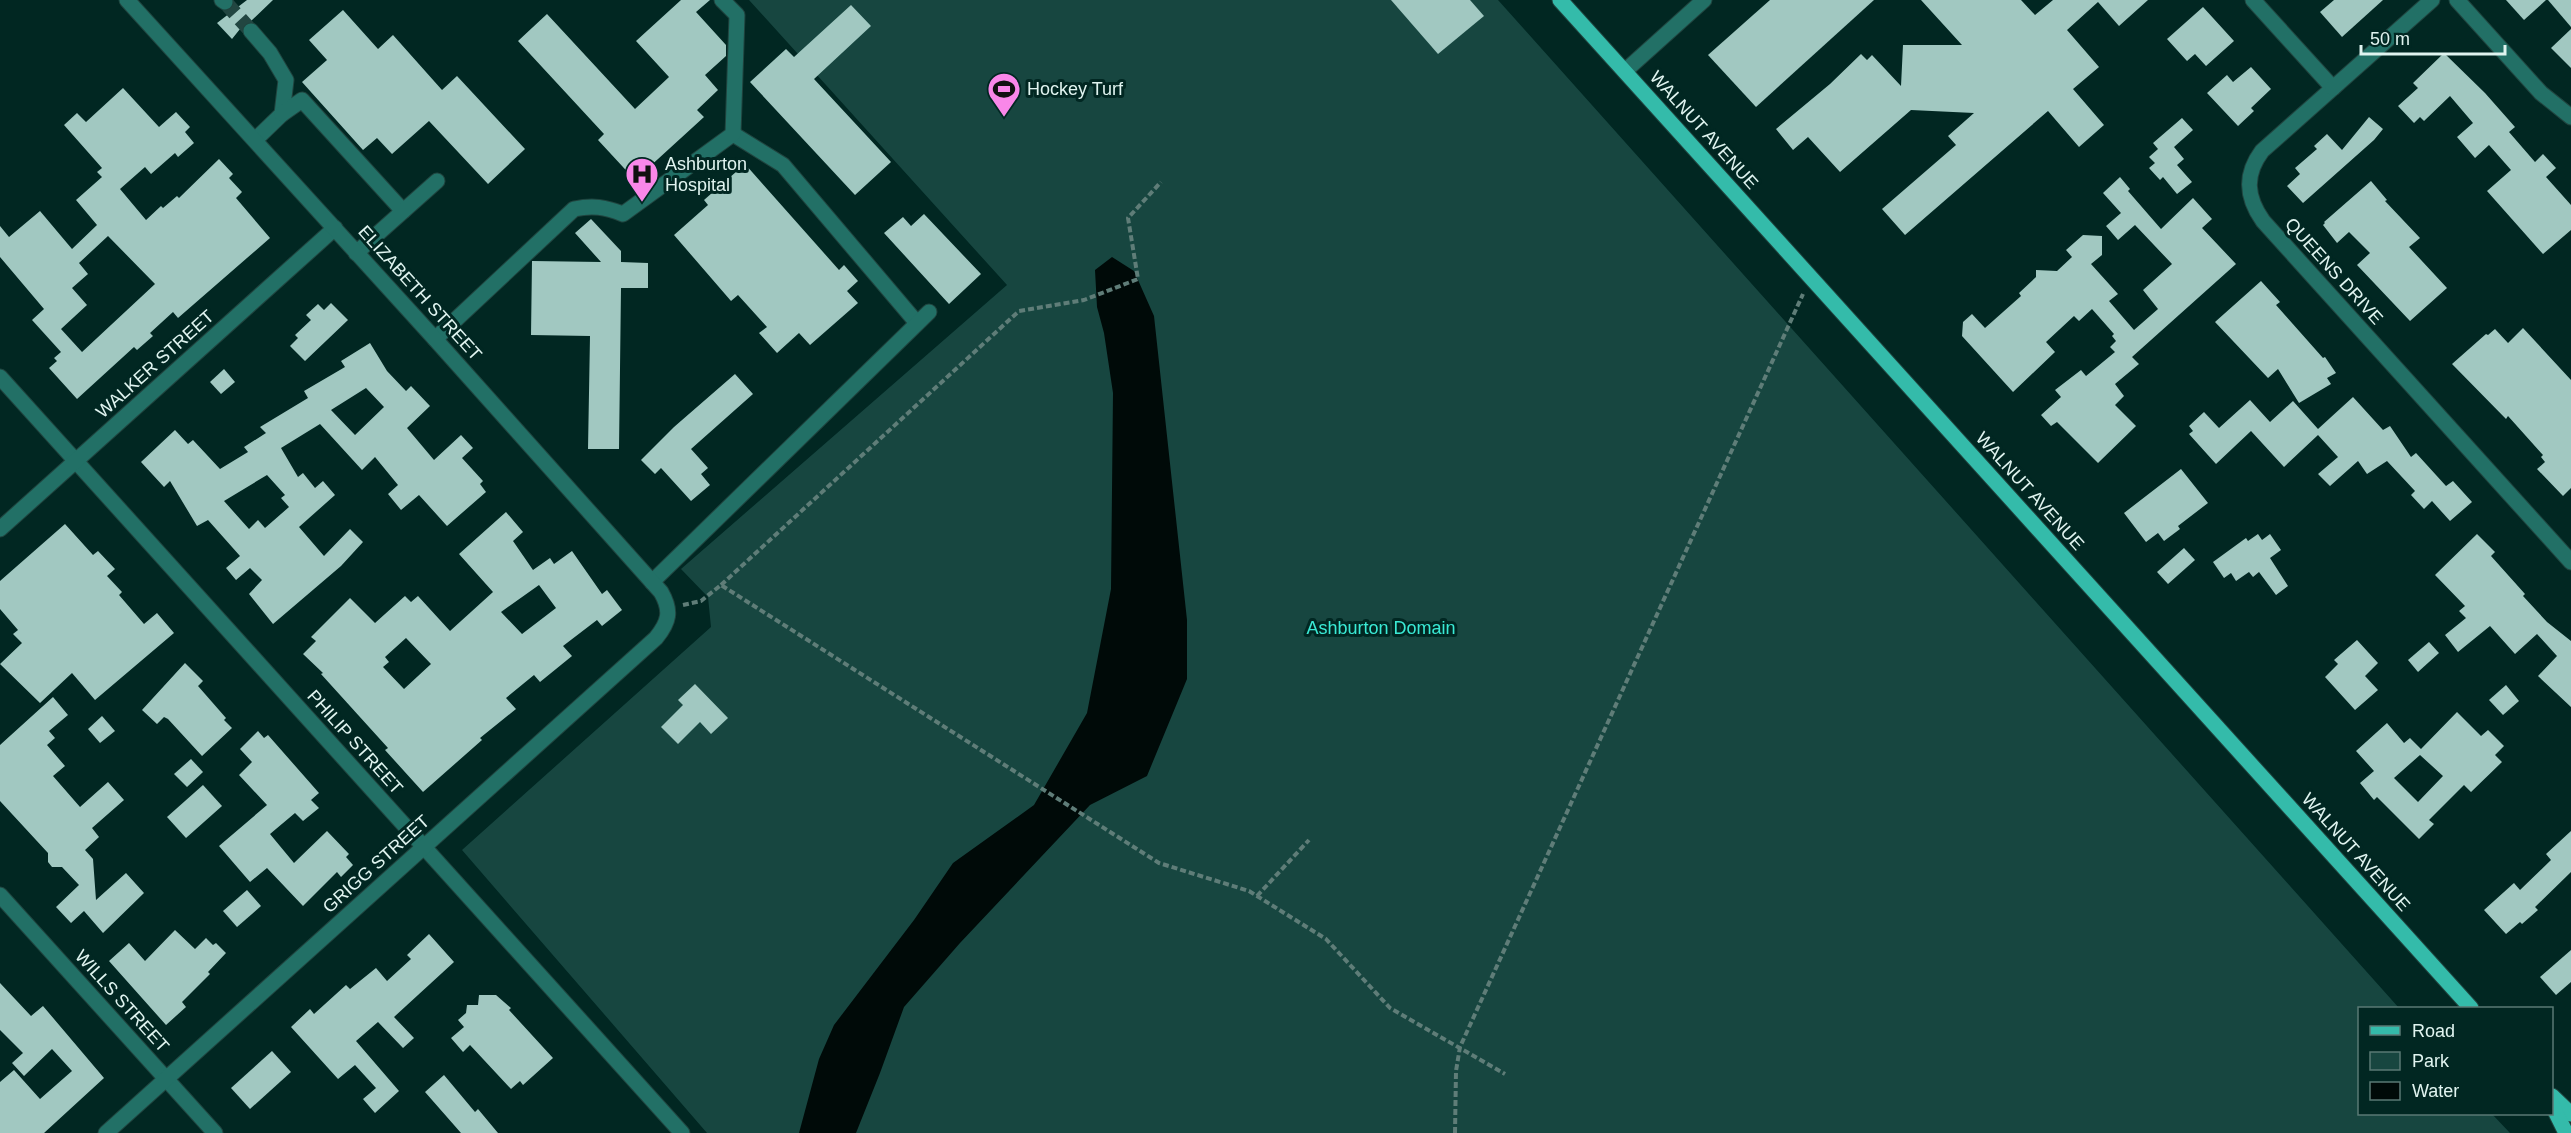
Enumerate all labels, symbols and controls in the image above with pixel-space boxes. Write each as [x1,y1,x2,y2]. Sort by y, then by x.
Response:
scale bar [2361,18,2505,56]
text: 50 m [2370,29,2410,49]
street label: WALNUT AVENUE [1646,67,1762,193]
sports icon: Hockey Turf [986,71,1022,118]
place label: Hockey Turf [1027,79,1124,99]
place label: Ashburton Hospital [665,154,747,195]
hospital icon: Ashburton Hospital [624,156,660,203]
street label: QUEENS DRIVE [2281,214,2387,328]
street label: ELIZABETH STREET [354,222,486,364]
street label: WALKER STREET [92,306,218,422]
street label: WALNUT AVENUE [1972,428,2088,554]
park label: Ashburton Domain [1306,618,1456,638]
street label: PHILIP STREET [303,686,407,798]
street label: WALNUT AVENUE [2298,789,2414,915]
street label: GRIGG STREET [319,811,433,917]
street label: WILLS STREET [71,946,173,1056]
legend [2358,1007,2553,1115]
text: Road [2412,1021,2455,1041]
text: Park [2412,1051,2450,1071]
text: Water [2412,1081,2459,1101]

